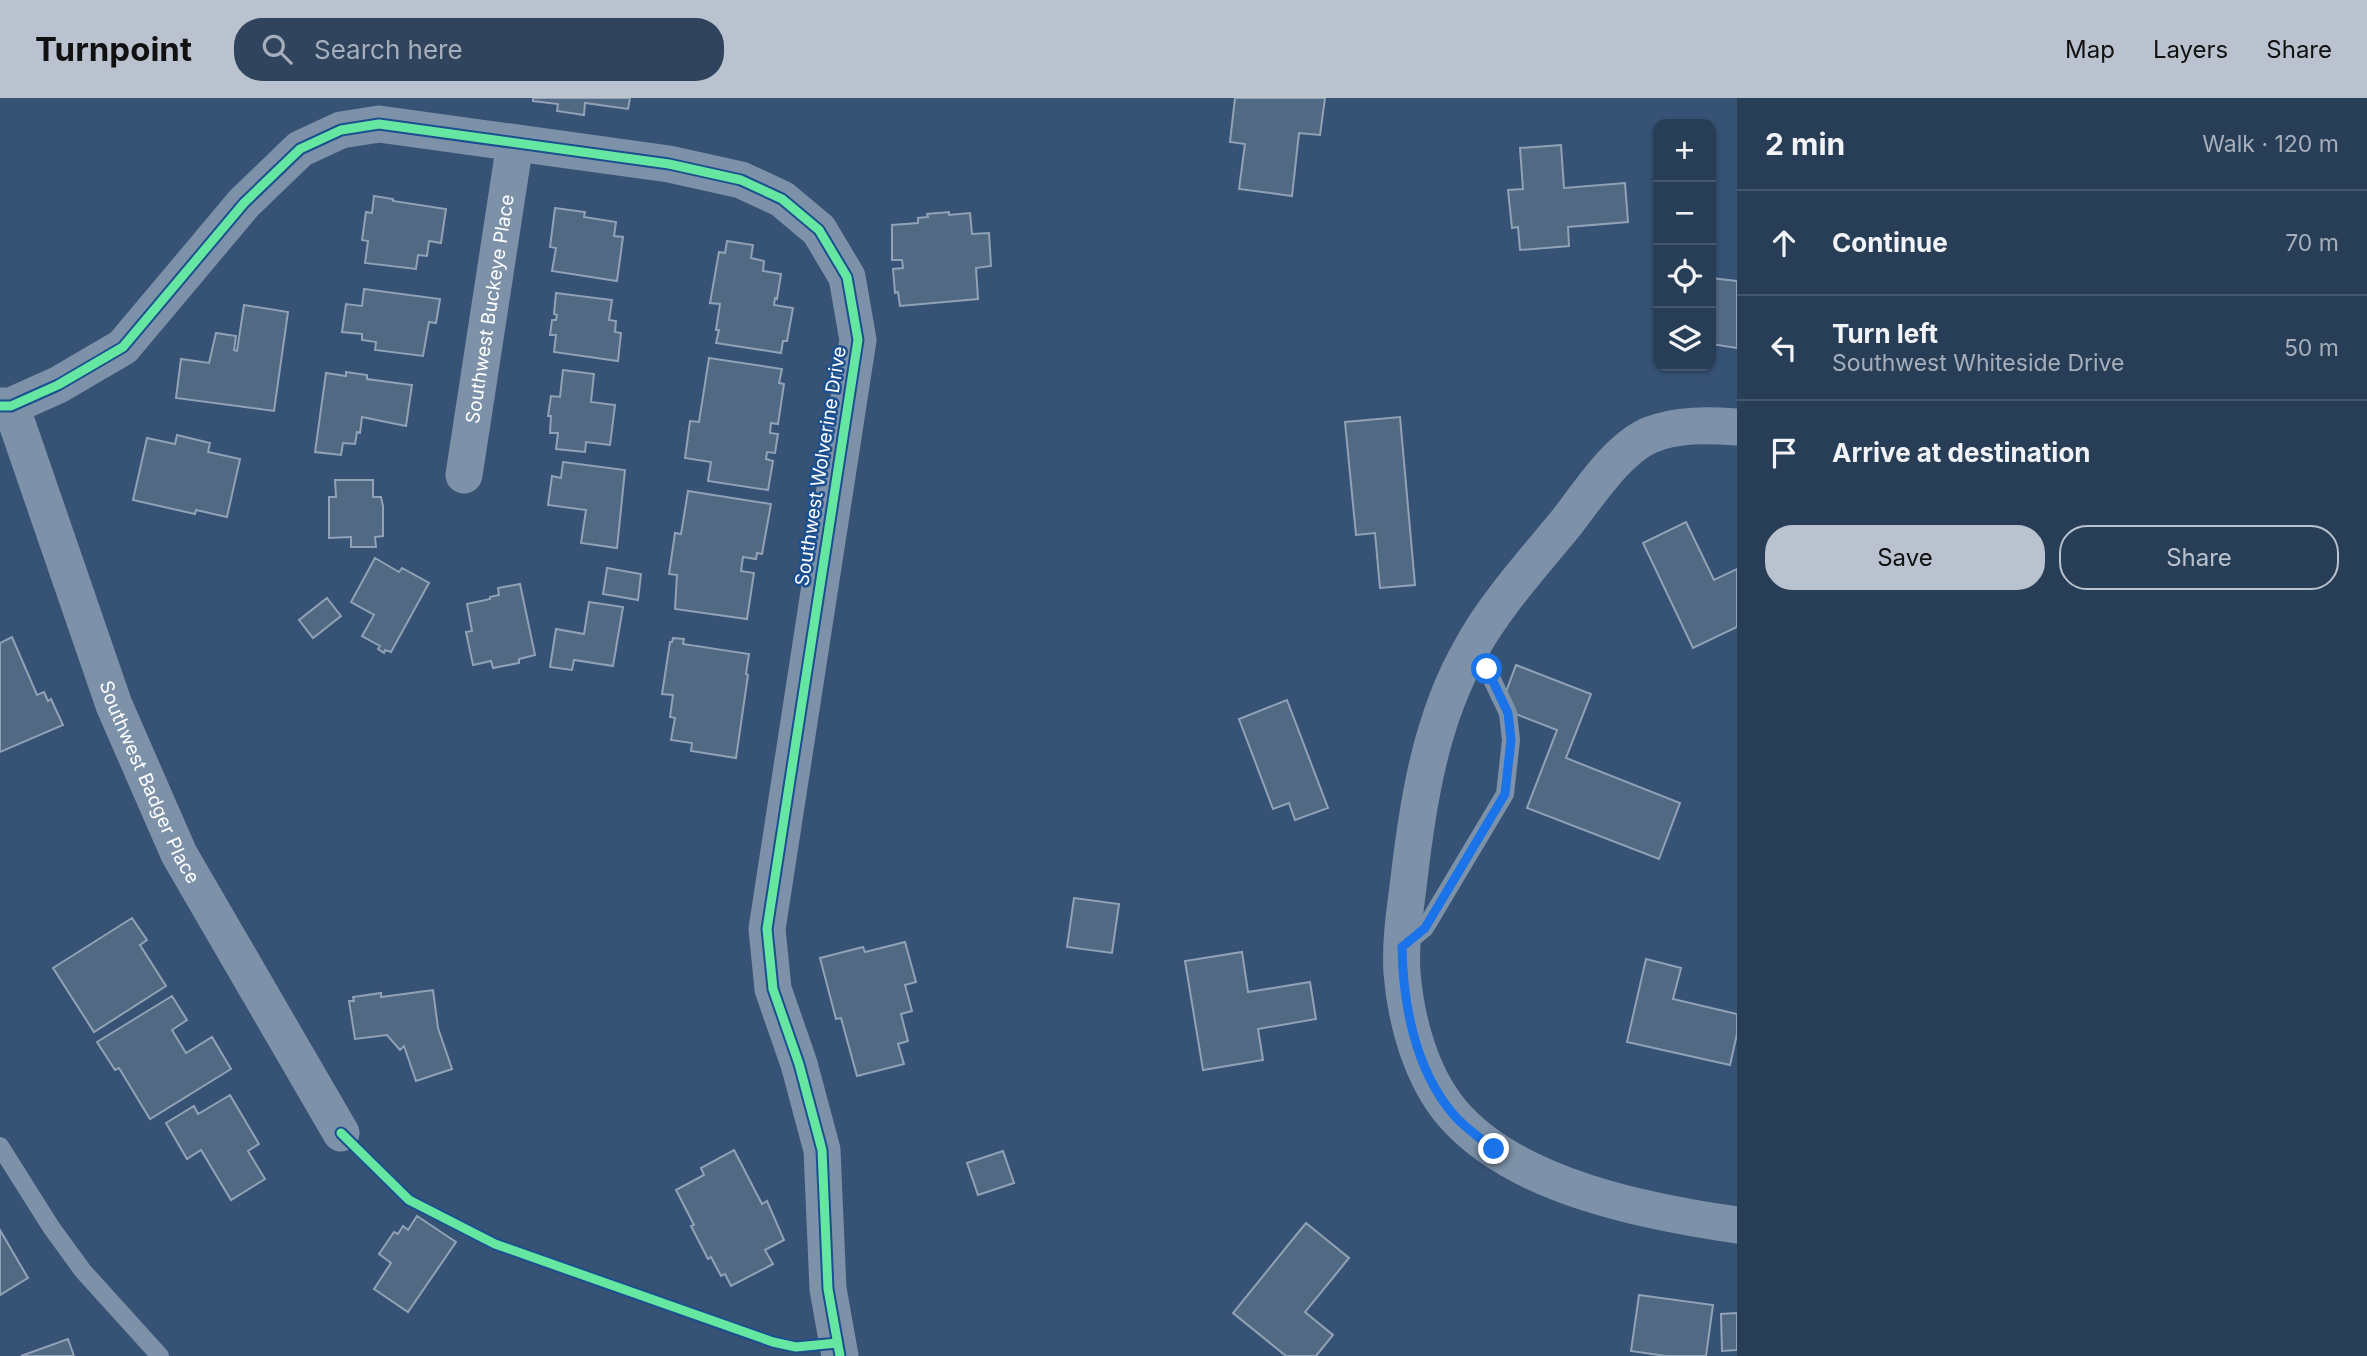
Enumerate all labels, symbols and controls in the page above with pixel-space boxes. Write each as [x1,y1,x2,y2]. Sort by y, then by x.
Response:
search box [234,18,724,81]
text: Turnpoint [35,29,192,69]
icon: search [258,30,296,68]
text: Search here [314,34,463,65]
text: Map [2065,35,2115,64]
text: Layers [2153,35,2228,64]
text: Share [2266,35,2332,64]
map controls [1653,119,1716,371]
button: + [1653,119,1716,182]
text: 2 min [1765,126,1845,162]
text: Walk · 120 m [2202,130,2339,158]
button: − [1653,182,1716,245]
street label: Southwest Buckeye Place [461,193,519,425]
icon: ahead [1765,224,1803,262]
text: Continue [1832,227,1948,258]
text: 70 m [2285,229,2339,257]
button: locate [1653,245,1716,308]
button: layers [1653,308,1716,371]
text: Turn left [1832,318,1938,349]
icon: left [1765,329,1803,367]
text: 50 m [2284,334,2339,362]
street label: Southwest Wolverine Drive [790,345,851,587]
text: Southwest Whiteside Drive [1832,349,2125,377]
icon: arrive [1765,434,1803,472]
text: Arrive at destination [1832,437,2091,468]
button: Save [1765,525,2045,590]
button: Share [2059,525,2339,590]
route start [1471,653,1502,684]
street label: Southwest Badger Place [95,678,205,888]
route end [1478,1133,1509,1164]

